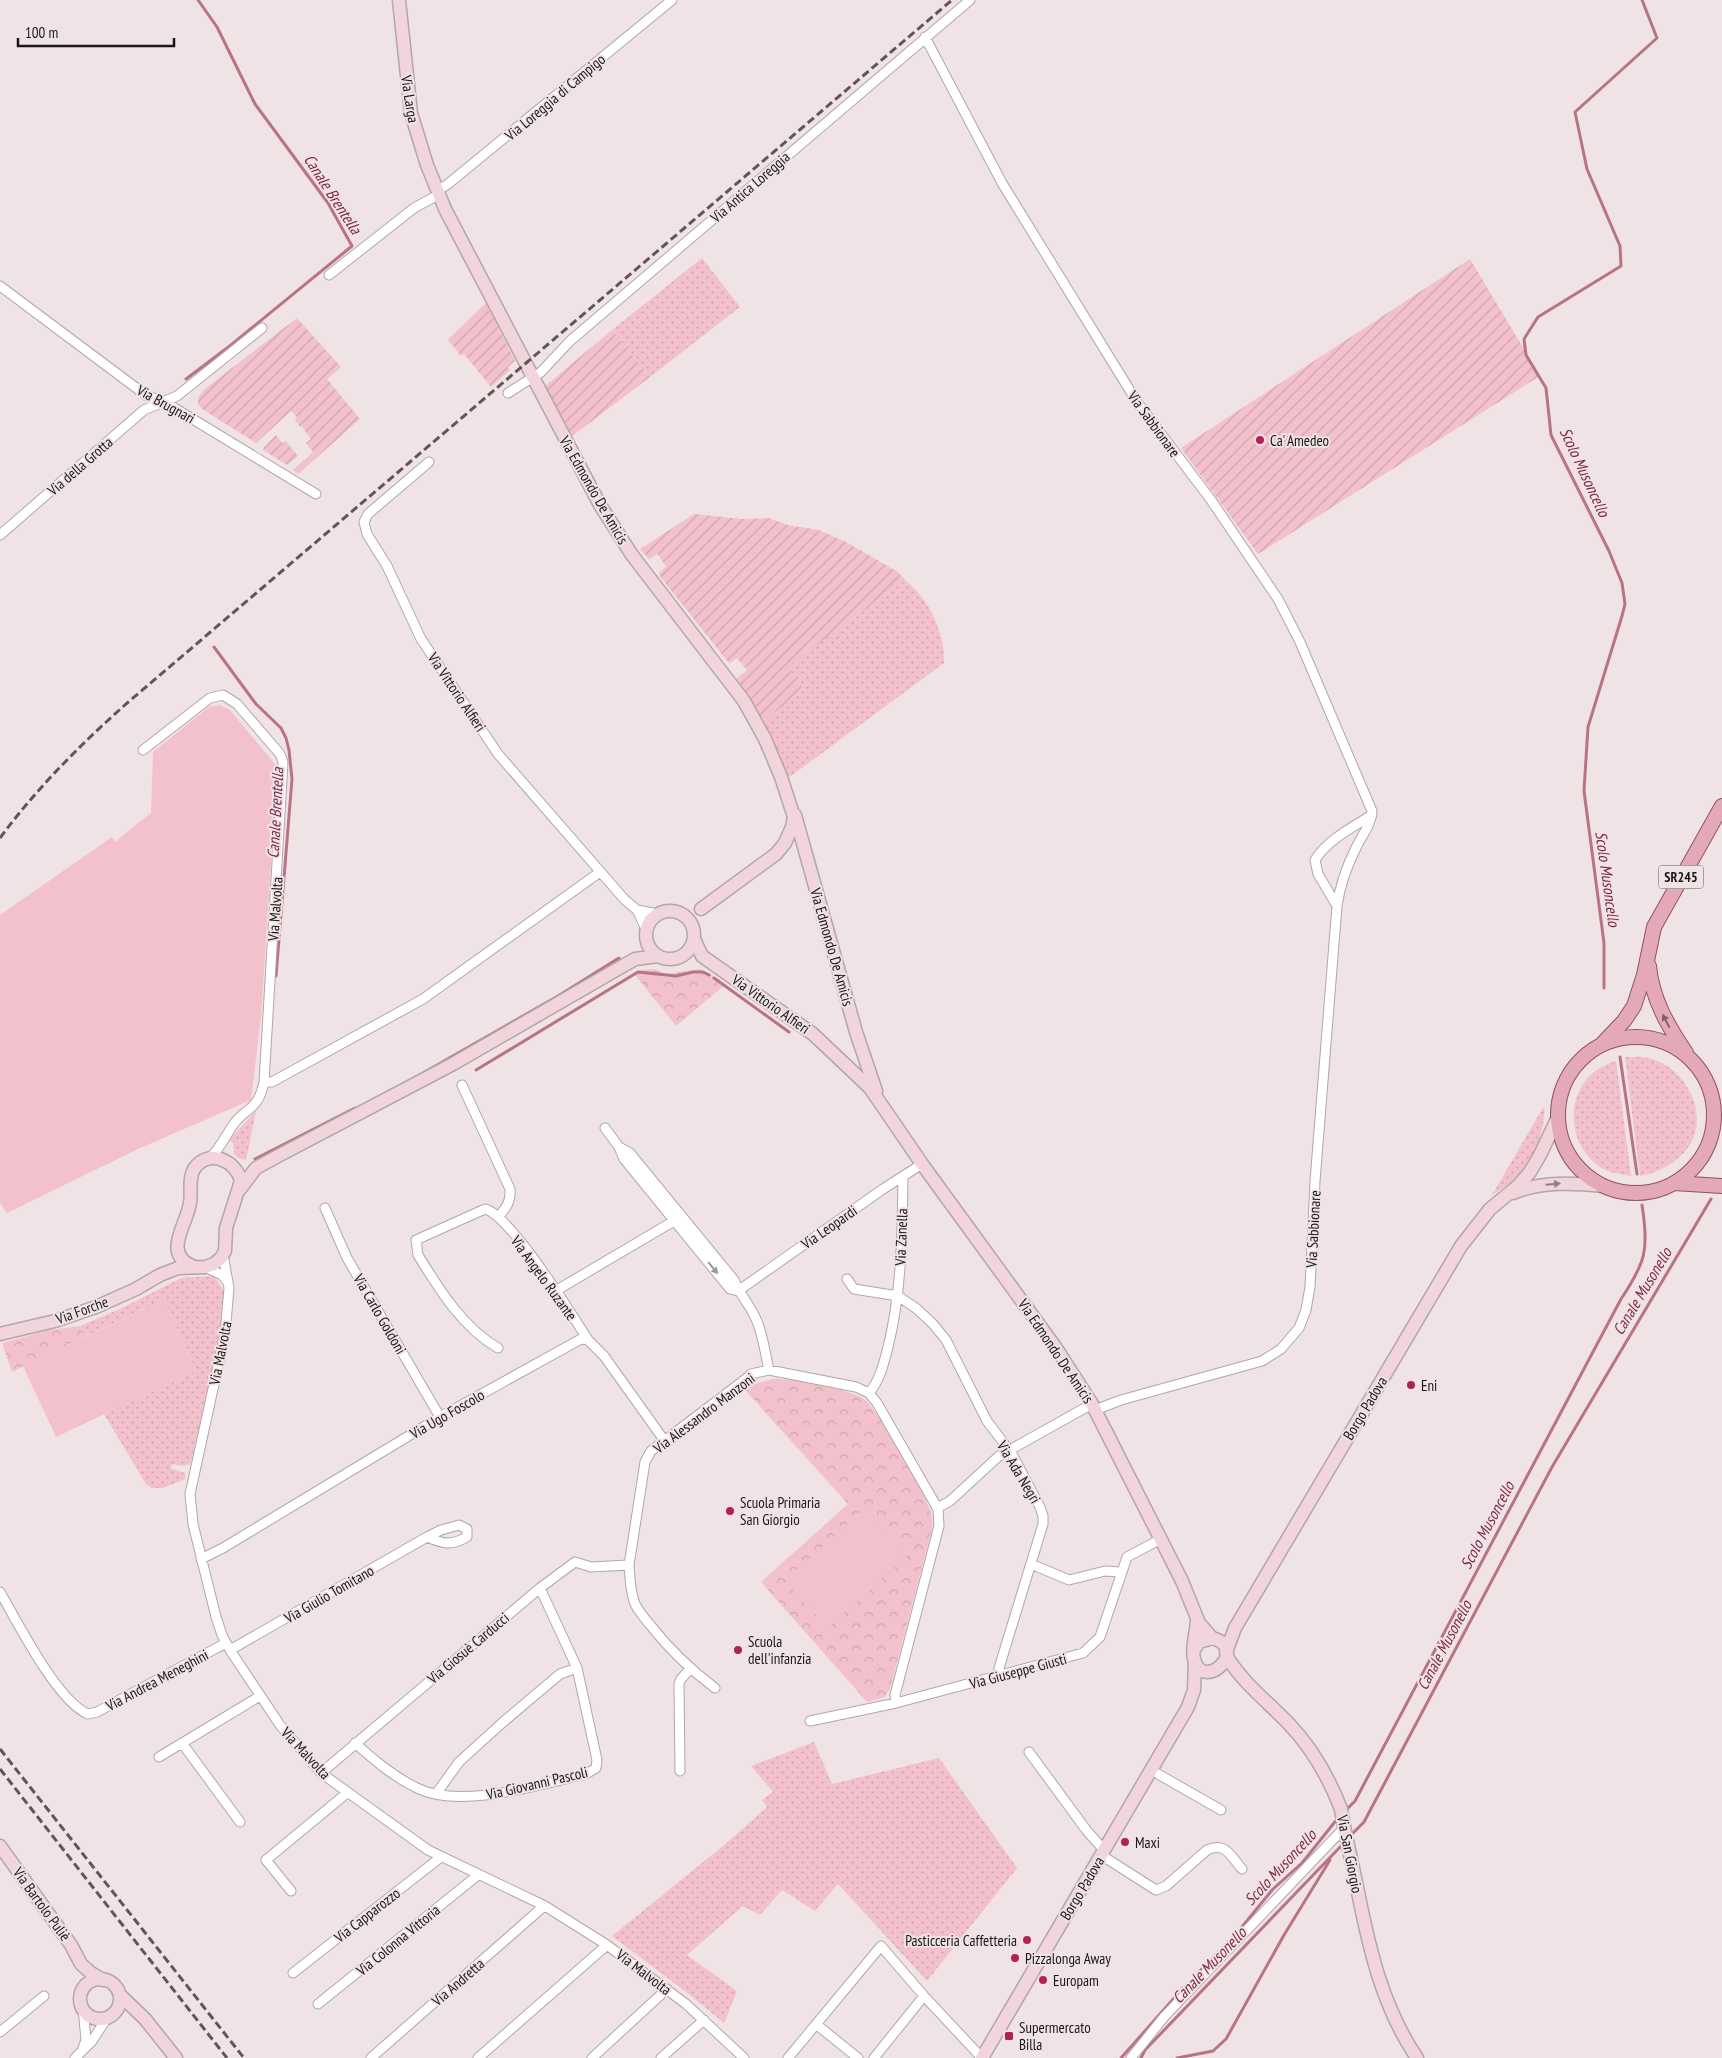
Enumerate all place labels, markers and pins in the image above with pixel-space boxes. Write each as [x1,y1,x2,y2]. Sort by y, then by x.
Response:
place label: Ca' Amedeo [1270,431,1329,450]
marker: Ca' Amedeo [1254,434,1266,446]
place label: Eni [1421,1376,1437,1395]
marker: Eni [1405,1379,1417,1391]
place label: Scuola Primaria San Giorgio [740,1493,820,1529]
marker: Scuola Primaria San Giorgio [724,1505,736,1517]
place label: Scuola dell'infanzia [748,1632,811,1668]
marker: Scuola dell'infanzia [732,1644,744,1656]
place label: Maxi [1135,1833,1160,1852]
marker: Maxi [1119,1836,1131,1848]
place label: Pasticceria Caffetteria [905,1931,1017,1950]
marker: Pasticceria Caffetteria [1021,1934,1033,1946]
place label: Pizzalonga Away [1025,1949,1111,1968]
marker: Pizzalonga Away [1009,1952,1021,1964]
place label: Europam [1053,1971,1099,1990]
marker: Europam [1037,1974,1049,1986]
place label: Supermercato Billa [1019,2018,1091,2054]
marker: Supermercato Billa [1003,2030,1015,2042]

